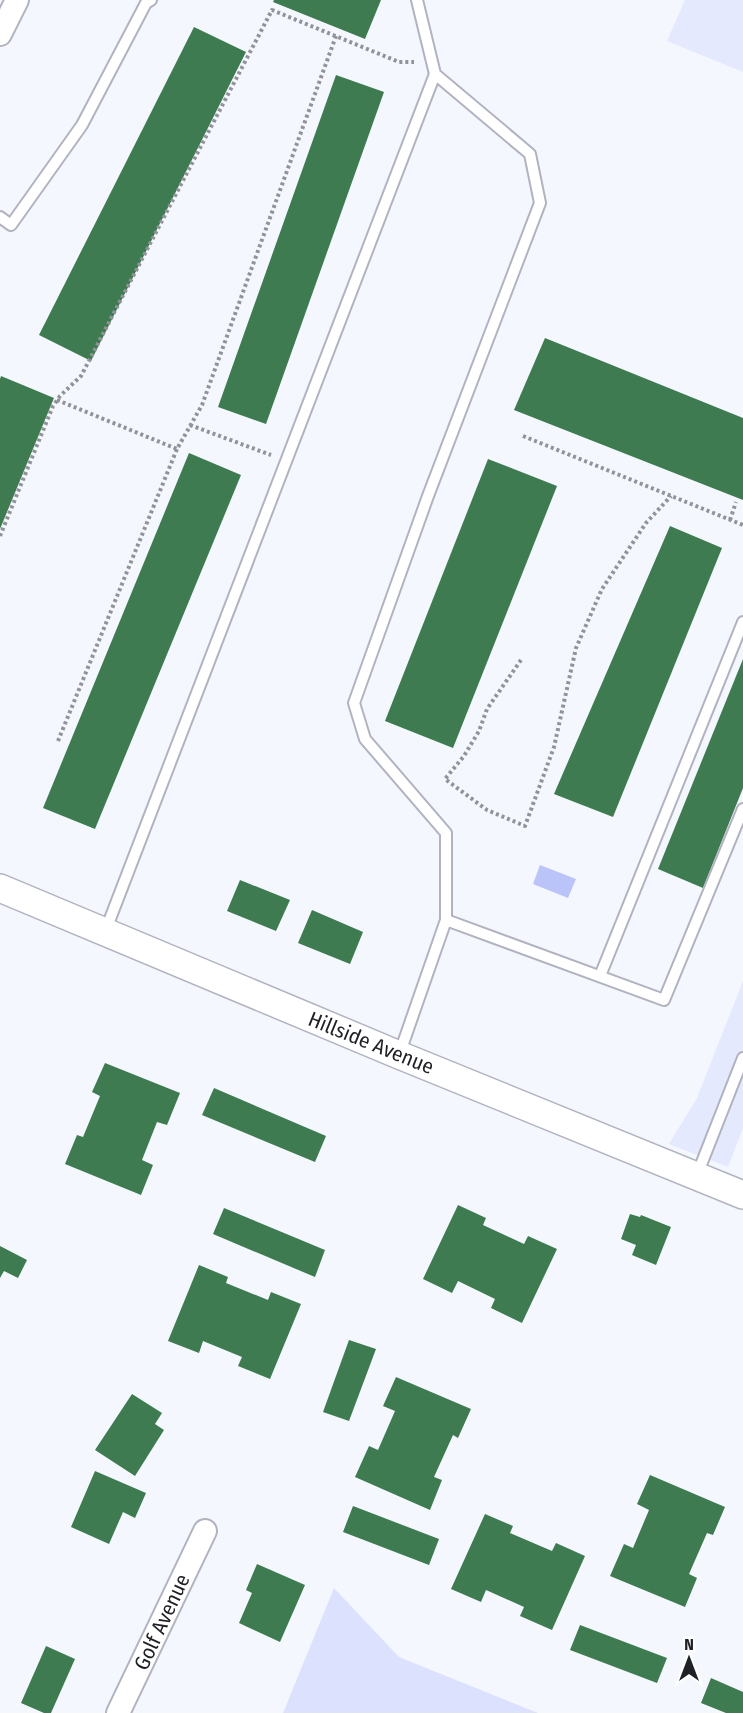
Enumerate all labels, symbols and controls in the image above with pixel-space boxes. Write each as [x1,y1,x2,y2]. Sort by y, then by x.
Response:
street label: Hillside Avenue [304,1006,438,1080]
street label: Golf Avenue [128,1570,196,1674]
north arrow [659,1629,719,1689]
text: N [684,1635,694,1654]

